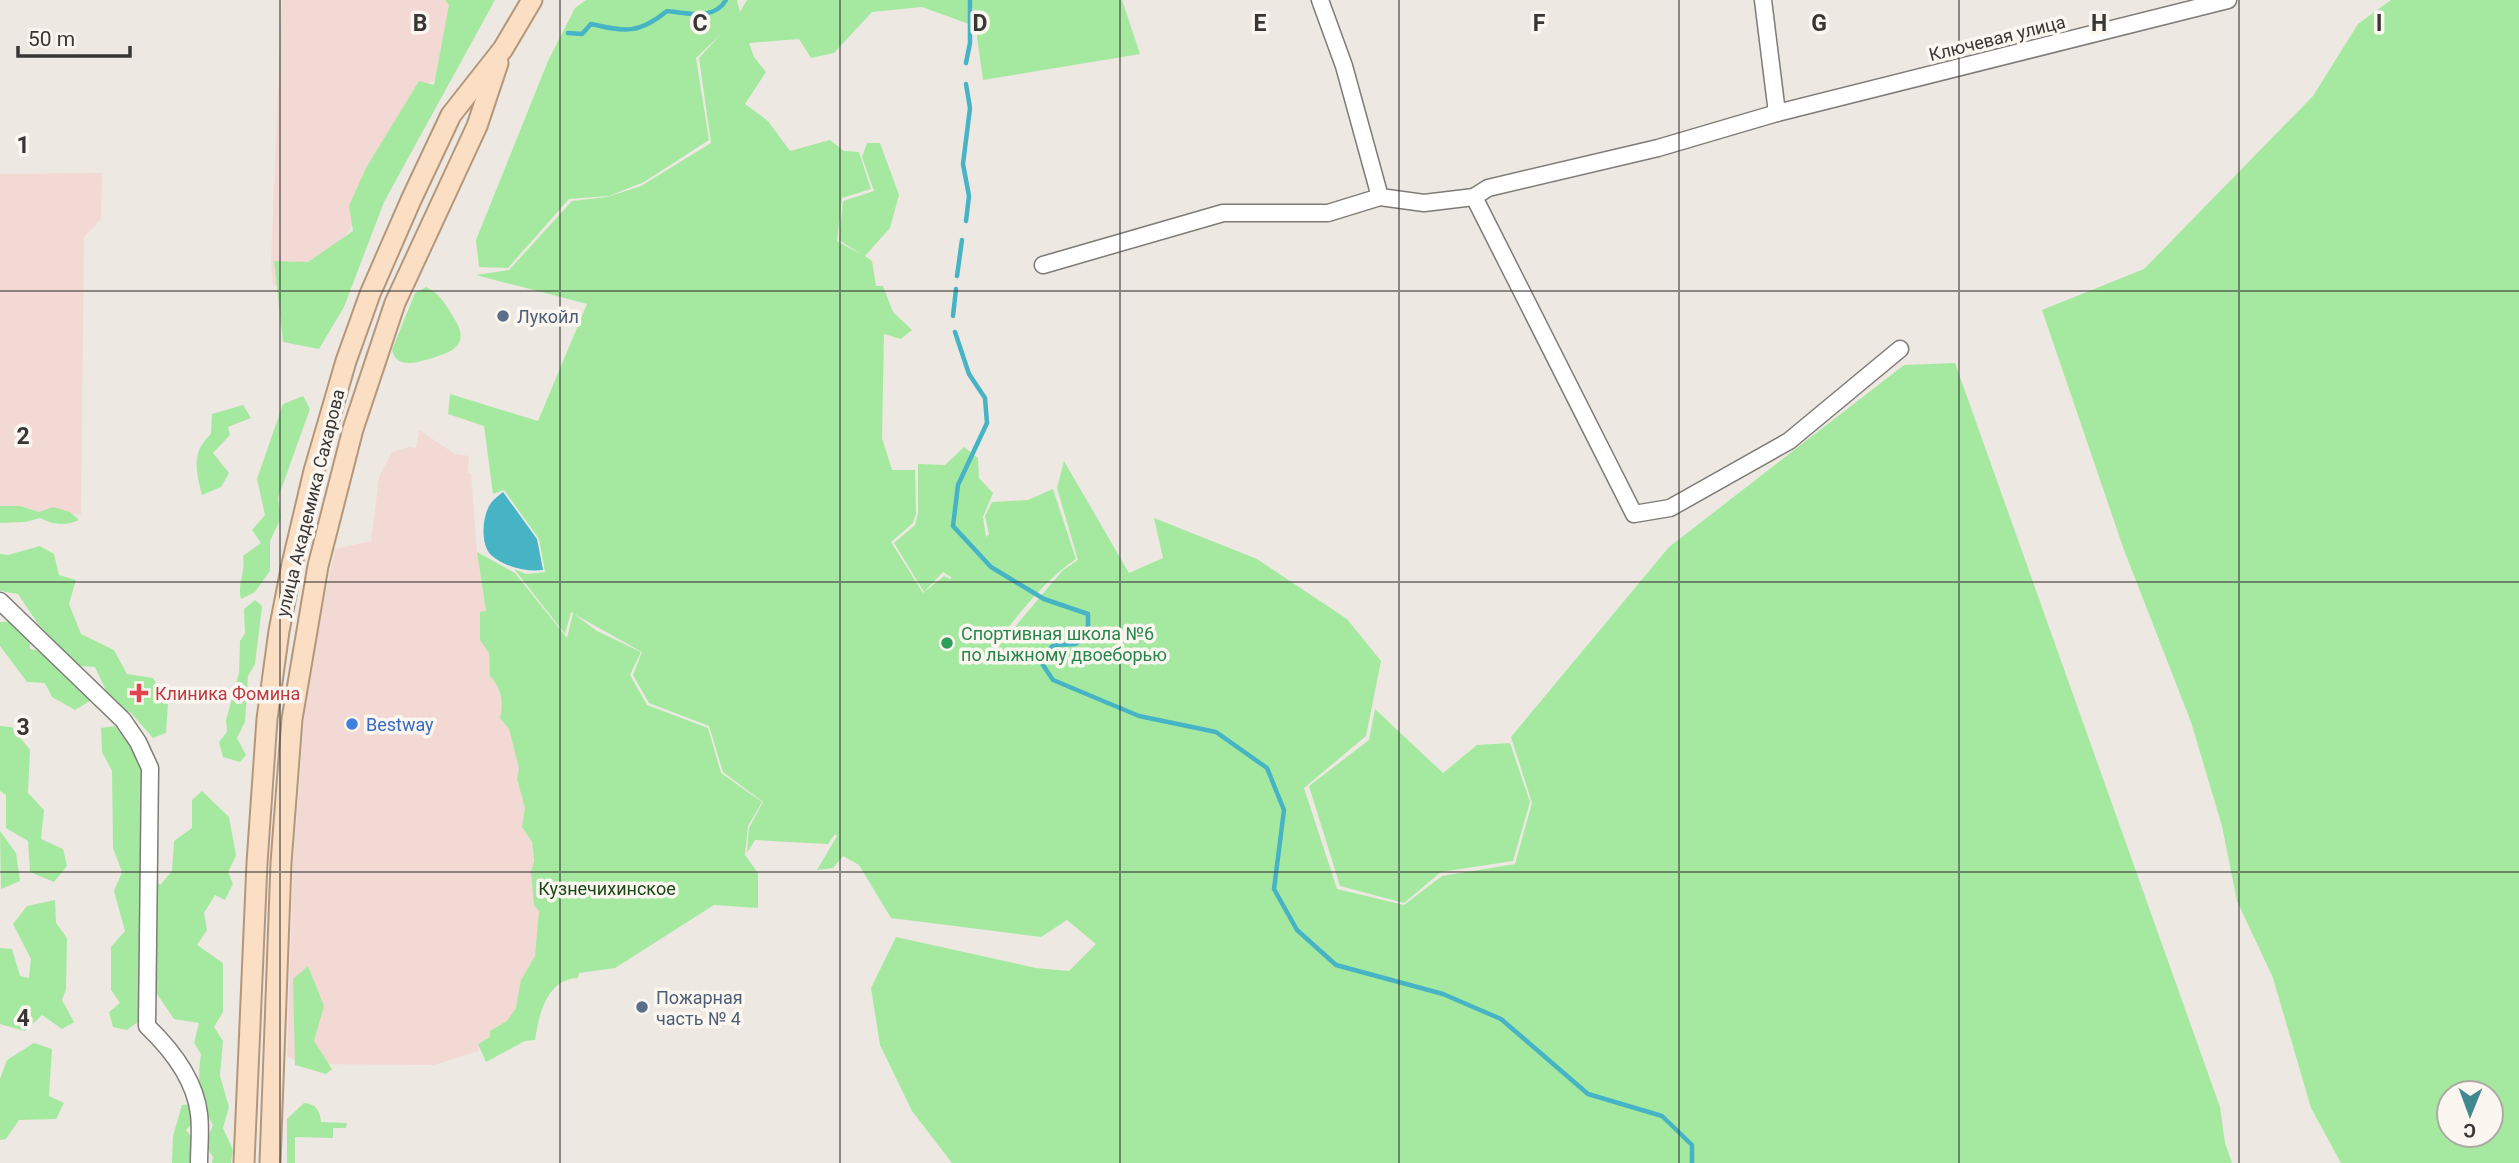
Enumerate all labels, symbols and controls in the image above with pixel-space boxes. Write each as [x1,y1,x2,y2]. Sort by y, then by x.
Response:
text: B [413,10,427,37]
text: C [692,10,708,37]
text: D [973,10,987,37]
text: E [1254,10,1267,37]
text: F [1533,10,1546,37]
text: G [1811,10,1827,37]
text: H [2091,10,2107,37]
text: I [2376,10,2382,37]
street label: Ключевая улица [1927,11,2067,65]
scale bar [18,14,130,58]
text: 50 m [28,27,75,51]
text: 1 [16,132,30,159]
place label: Лукойл [517,306,579,327]
marker: Лукойл [495,308,511,324]
street label: улица Академика Сахарова [272,387,348,619]
text: 2 [16,423,30,450]
place label: Спортивная школа №6 по лыжному двоеборью [961,623,1167,665]
marker: Спортивная школа №6 по лыжному двоеборью [939,635,955,651]
marker: Клиника Фомина [129,683,149,703]
place label: Клиника Фомина [155,683,300,704]
text: 3 [16,714,30,741]
place label: Bestway [366,714,434,735]
marker: Bestway [344,716,360,732]
park label: Кузнечихинское [538,878,676,899]
place label: Пожарная часть № 4 [656,987,743,1029]
marker: Пожарная часть № 4 [634,999,650,1015]
text: 4 [16,1005,30,1032]
north arrow [2435,1079,2505,1149]
text: С [2463,1119,2476,1142]

